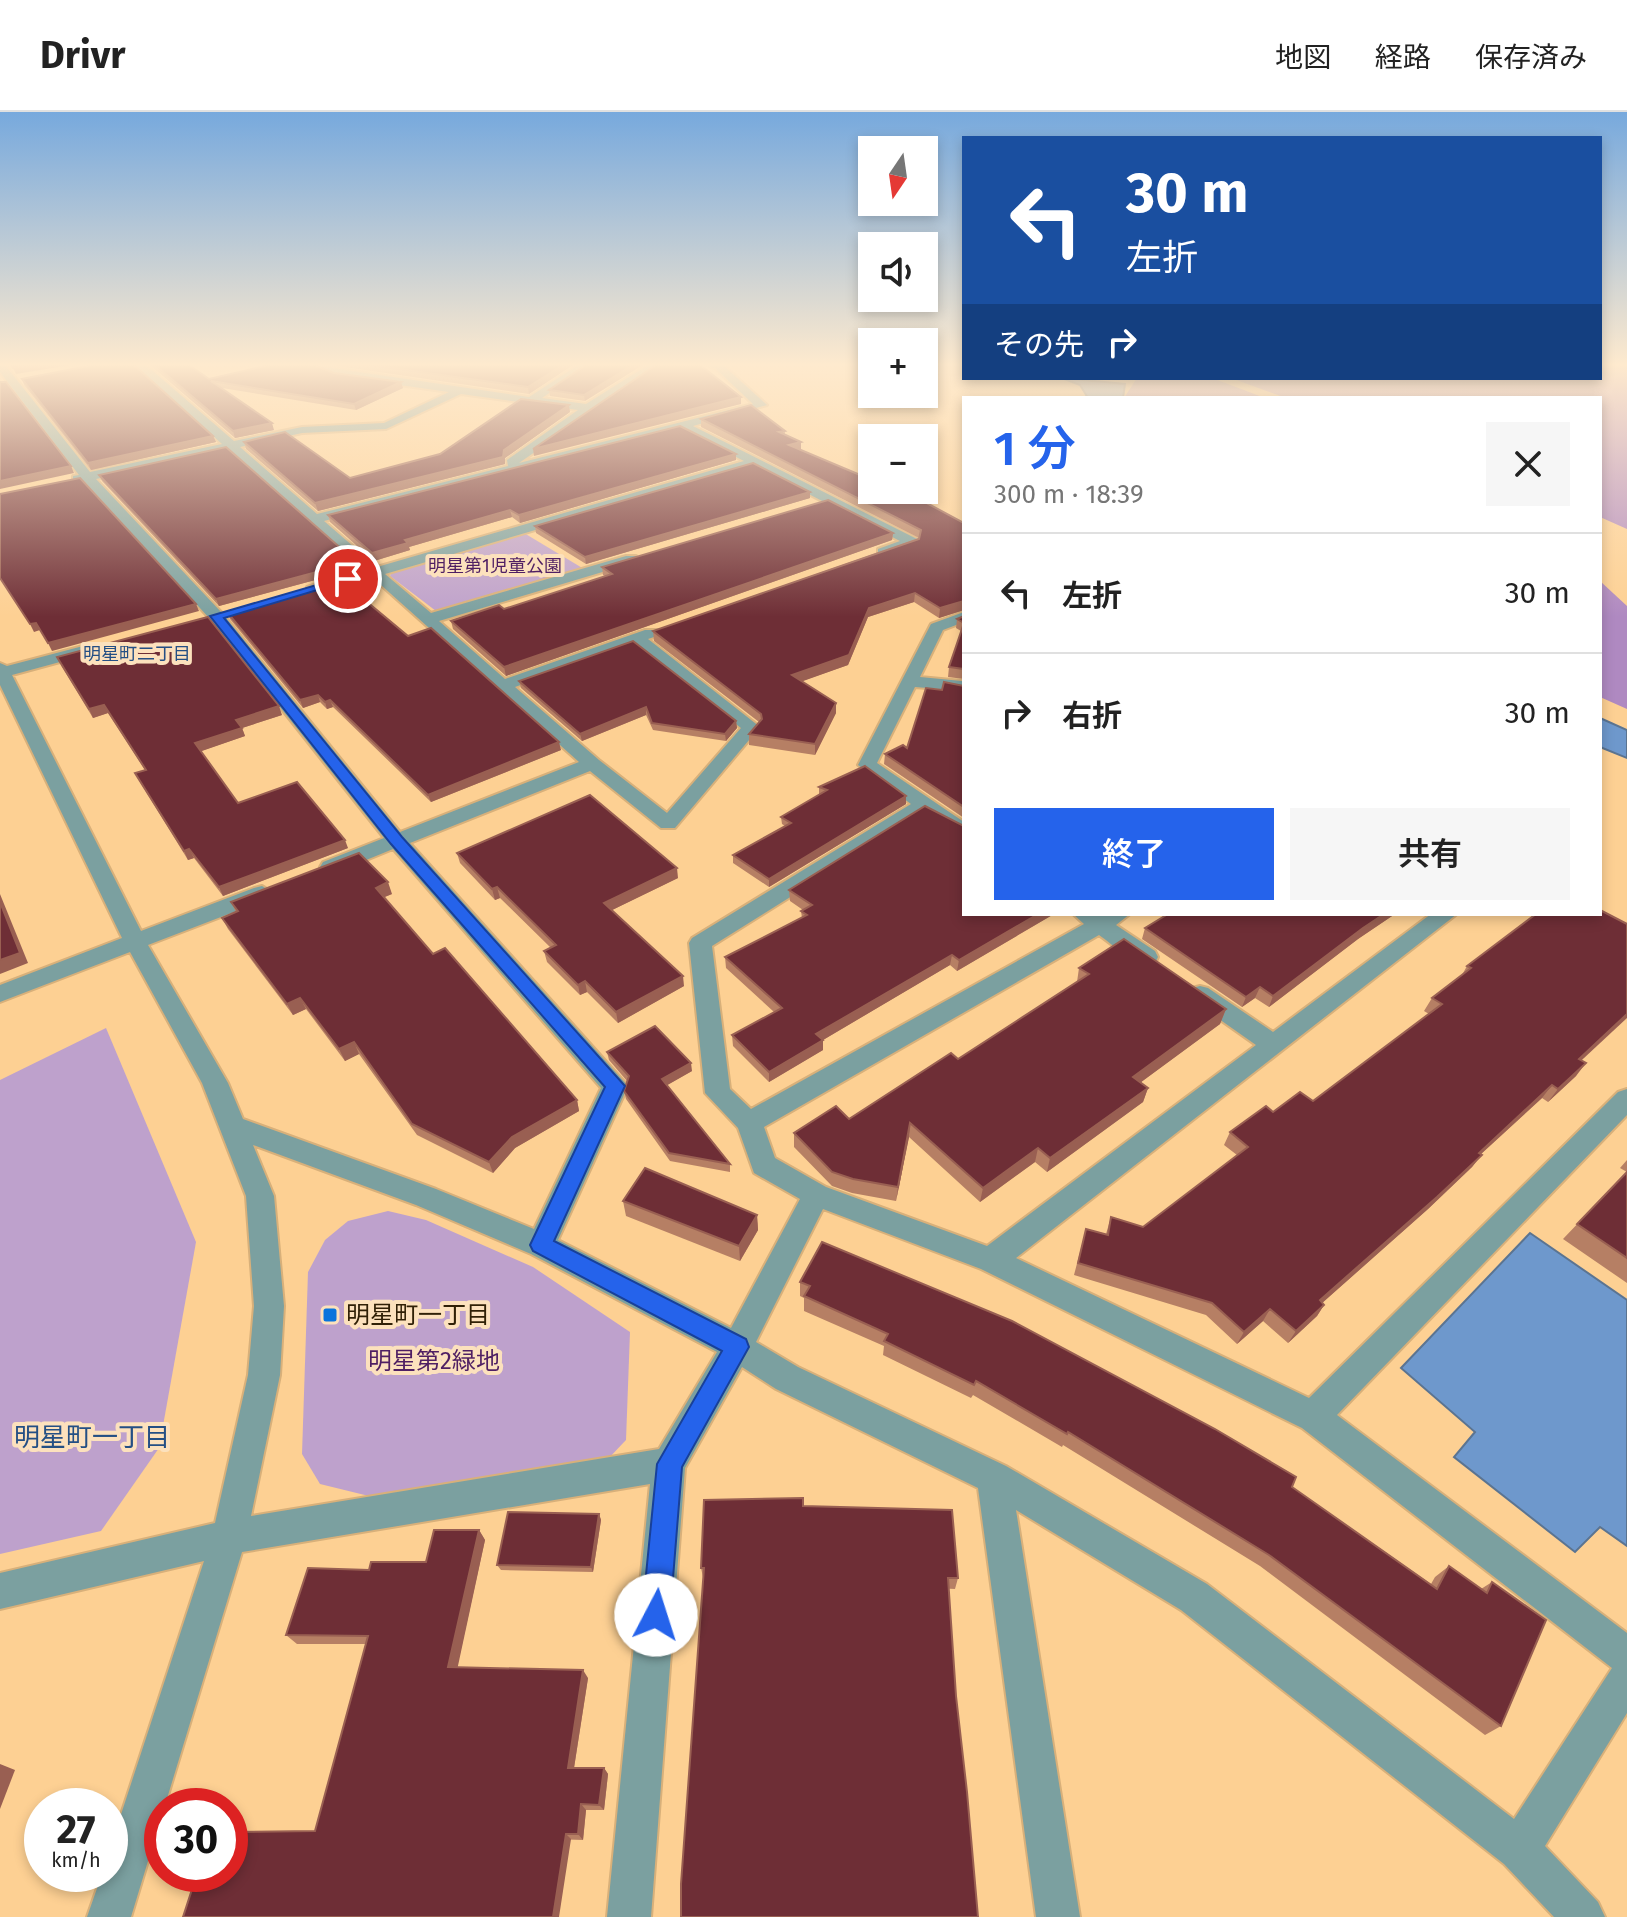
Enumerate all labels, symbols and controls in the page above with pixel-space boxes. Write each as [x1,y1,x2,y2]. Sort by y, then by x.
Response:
text: Drivr [40,32,125,78]
text: 地図 [1275,41,1331,74]
text: 経路 [1375,41,1431,74]
text: 保存済み [1475,41,1587,74]
north arrow [858,136,938,216]
map controls [858,136,938,504]
text: 30 m [1126,160,1248,227]
icon: left [994,168,1098,272]
button: sound [858,232,938,312]
text: 左折 [1126,236,1198,280]
icon: right [1100,320,1144,364]
text: その先 [994,327,1084,363]
button: + [858,328,938,408]
text: 1 分 [994,420,1076,478]
button: close [1486,422,1570,506]
button: − [858,424,938,504]
text: 300 m · 18:39 [994,479,1144,510]
pin [314,545,382,613]
park label: 明星第1児童公園 [428,555,562,577]
icon: arrive [326,557,370,601]
icon: left [994,571,1038,615]
text: 30 m [1505,575,1570,611]
text: 左折 [1062,578,1122,614]
district label: 明星町二丁目 [83,643,191,665]
icon: right [994,691,1038,735]
text: 30 m [1505,695,1570,731]
text: 右折 [1062,698,1122,734]
button: 終了 [994,808,1274,900]
button: 共有 [1290,808,1570,900]
place label: 明星町一丁目 [346,1301,490,1329]
marker: 明星町一丁目 [321,1306,339,1324]
park label: 明星第2緑地 [368,1347,500,1375]
district label: 明星町一丁目 [14,1422,170,1453]
position arrow [614,1573,698,1657]
speed limit sign: 30 [144,1788,248,1892]
text: 27 [57,1806,96,1854]
text: km/h [51,1848,101,1872]

